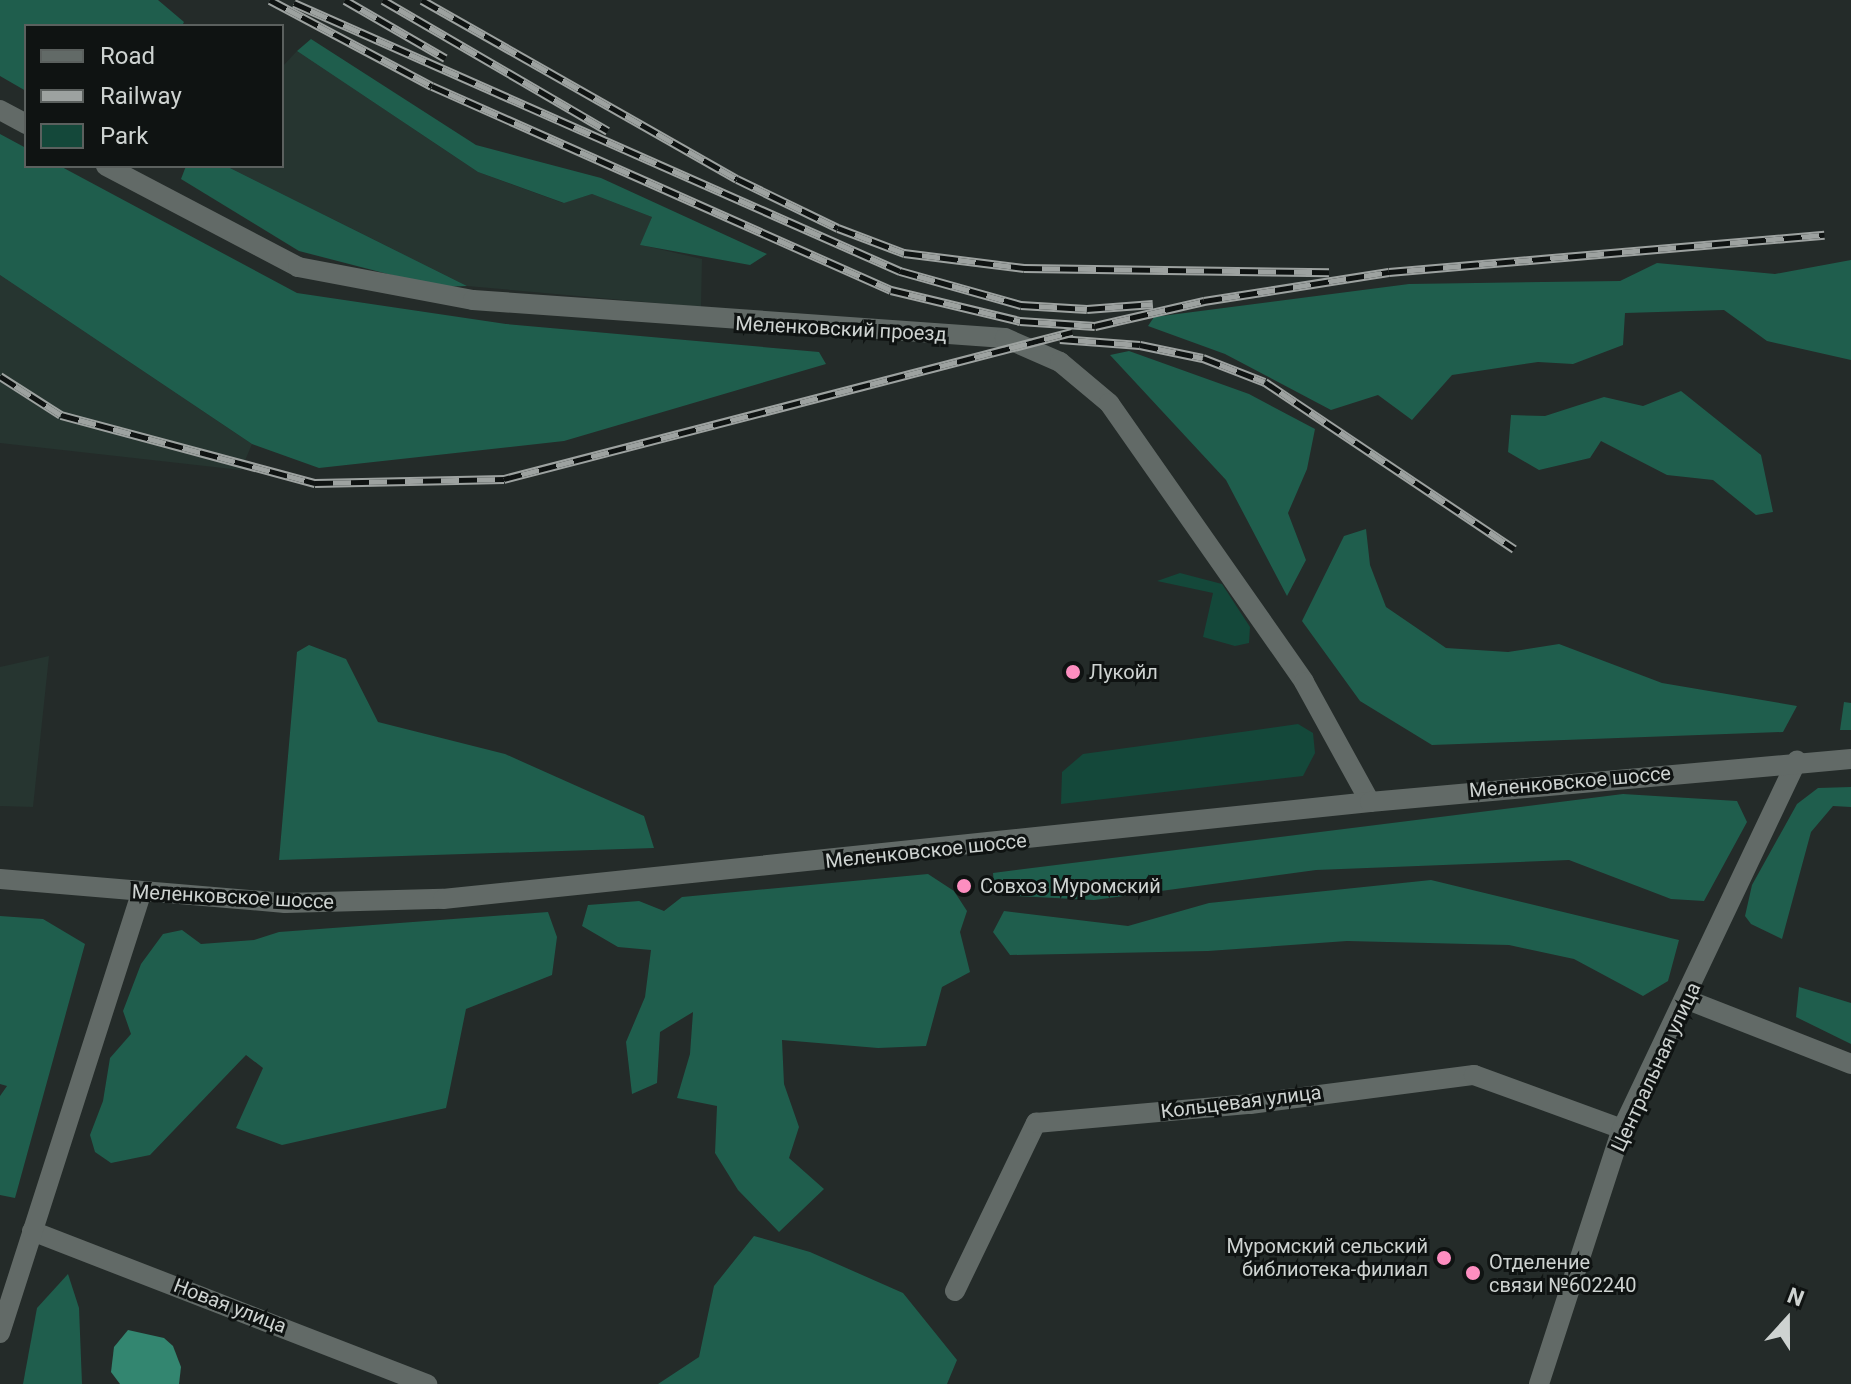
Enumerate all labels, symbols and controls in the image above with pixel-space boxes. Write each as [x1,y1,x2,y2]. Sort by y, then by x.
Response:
legend [24,24,284,168]
text: Road [100,42,155,70]
text: Railway [100,82,182,110]
text: Park [100,122,148,150]
street label: Меленковский проезд [735,311,947,347]
place label: Лукойл [1089,660,1158,684]
marker: Лукойл [1064,663,1082,681]
street label: Меленковское шоссе [1468,761,1672,803]
street label: Меленковское шоссе [824,828,1028,874]
place label: Совхоз Муромский [980,874,1161,898]
marker: Совхоз Муромский [955,877,973,895]
street label: Меленковское шоссе [131,880,335,914]
street label: Центральная улица [1606,978,1706,1156]
street label: Кольцевая улица [1159,1080,1323,1124]
place label: Муромский сельский библиотека-филиал [1226,1234,1428,1281]
marker: Муромский сельский библиотека-филиал [1435,1249,1453,1267]
place label: Отделение связи №602240 [1489,1250,1637,1297]
marker: Отделение связи №602240 [1464,1264,1482,1282]
street label: Новая улица [170,1274,290,1338]
north arrow [1747,1280,1827,1360]
text: N [1784,1283,1808,1312]

